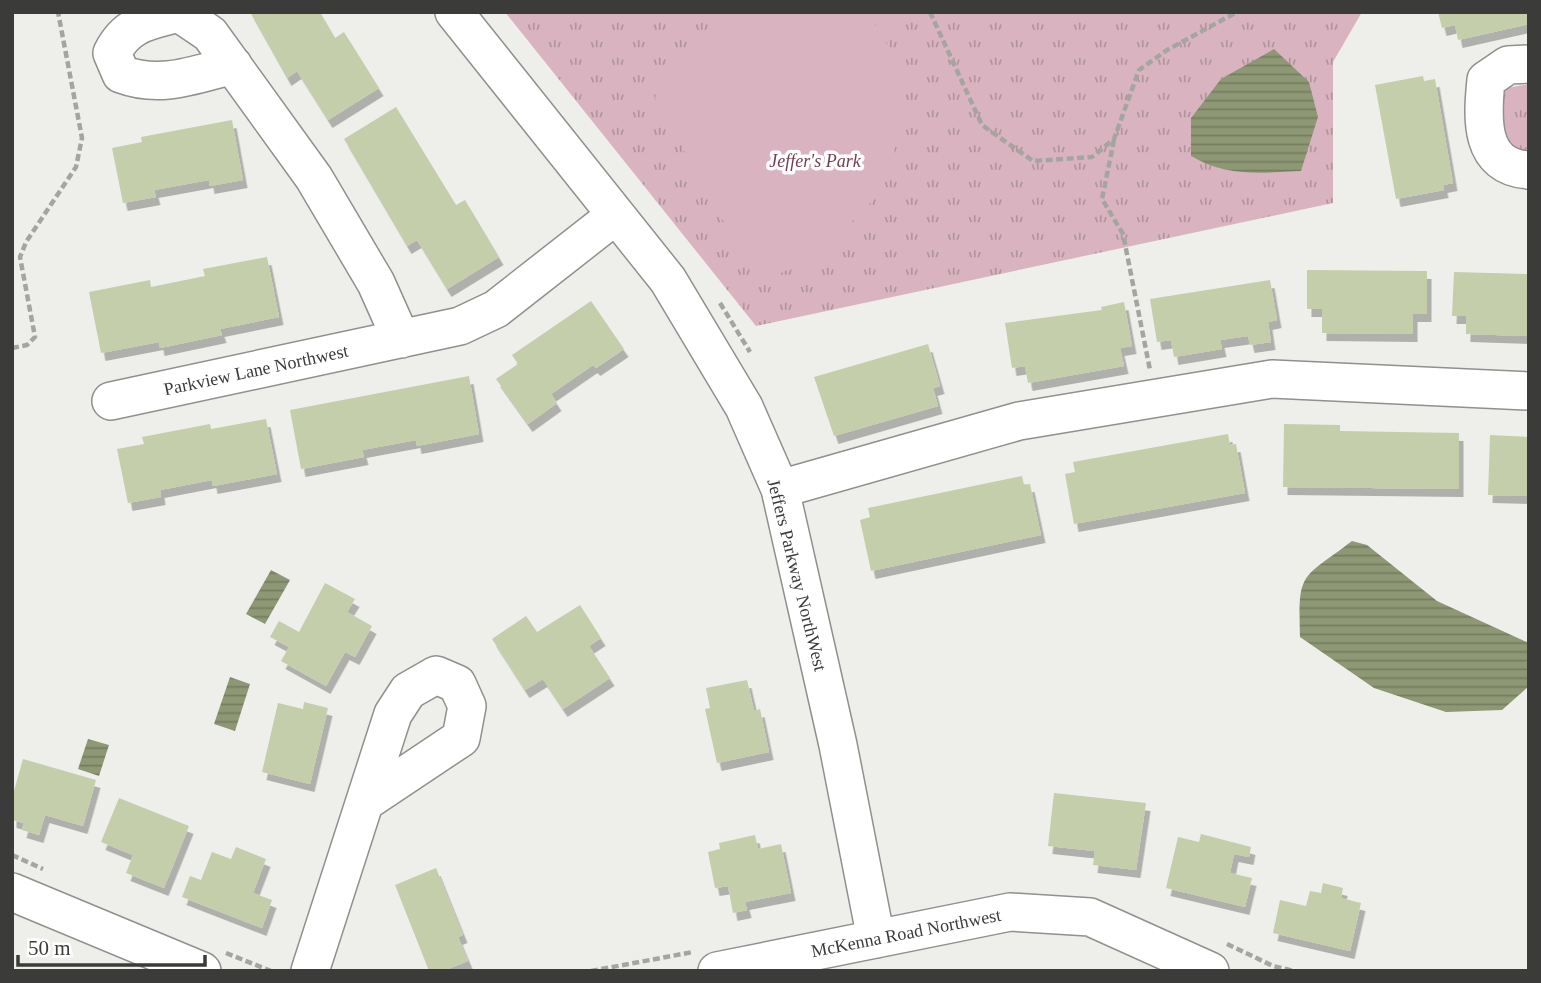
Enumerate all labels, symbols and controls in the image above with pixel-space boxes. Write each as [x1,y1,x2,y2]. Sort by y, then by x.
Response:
park label: Jeffer's Park [769,151,862,171]
street label: Parkview Lane Northwest [162,341,350,399]
street label: Jeffers Parkway NorthWest [763,477,831,673]
street label: McKenna Road Northwest [809,905,1003,961]
scale bar [18,923,205,967]
text: 50 m [28,936,71,960]

